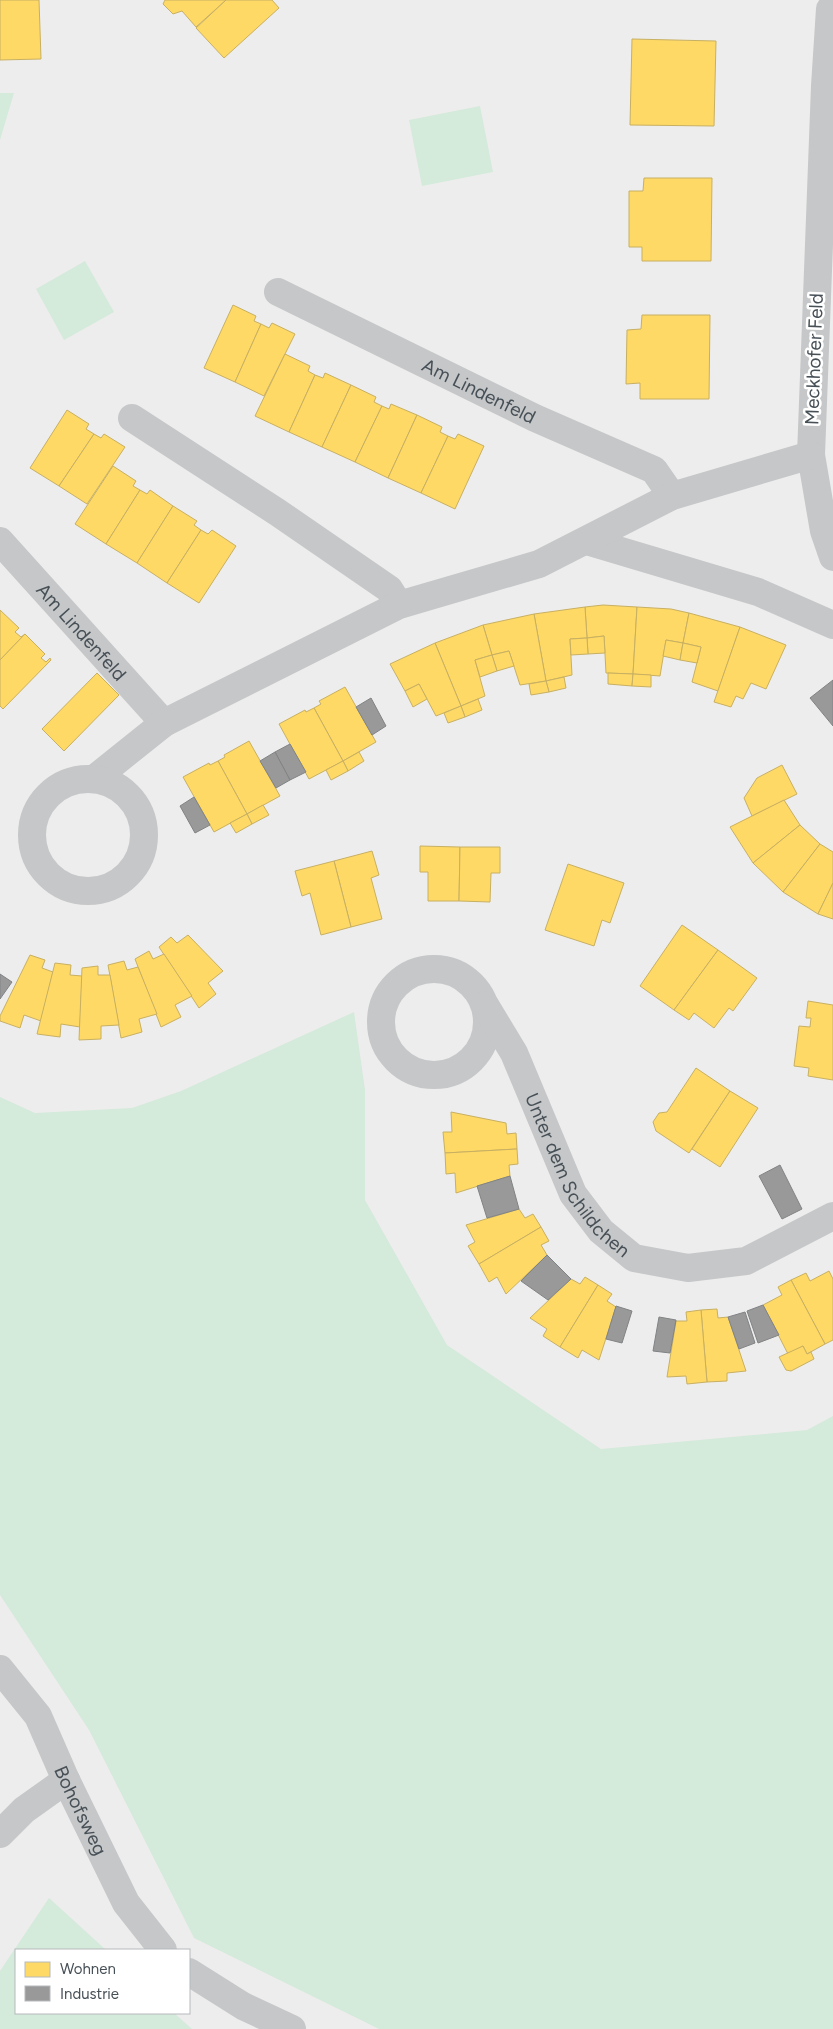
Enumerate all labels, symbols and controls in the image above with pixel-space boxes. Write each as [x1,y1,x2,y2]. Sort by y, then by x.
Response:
street label: Meckhofer Feld [800,293,828,425]
street label: Am Lindenfeld [419,353,540,428]
street label: Am Lindenfeld [32,578,132,685]
street label: Unter dem Schildchen [520,1089,635,1262]
street label: Bohofsweg [50,1762,112,1859]
legend [15,1949,190,2014]
text: Wohnen [60,1960,116,1978]
text: Industrie [60,1985,119,2003]

